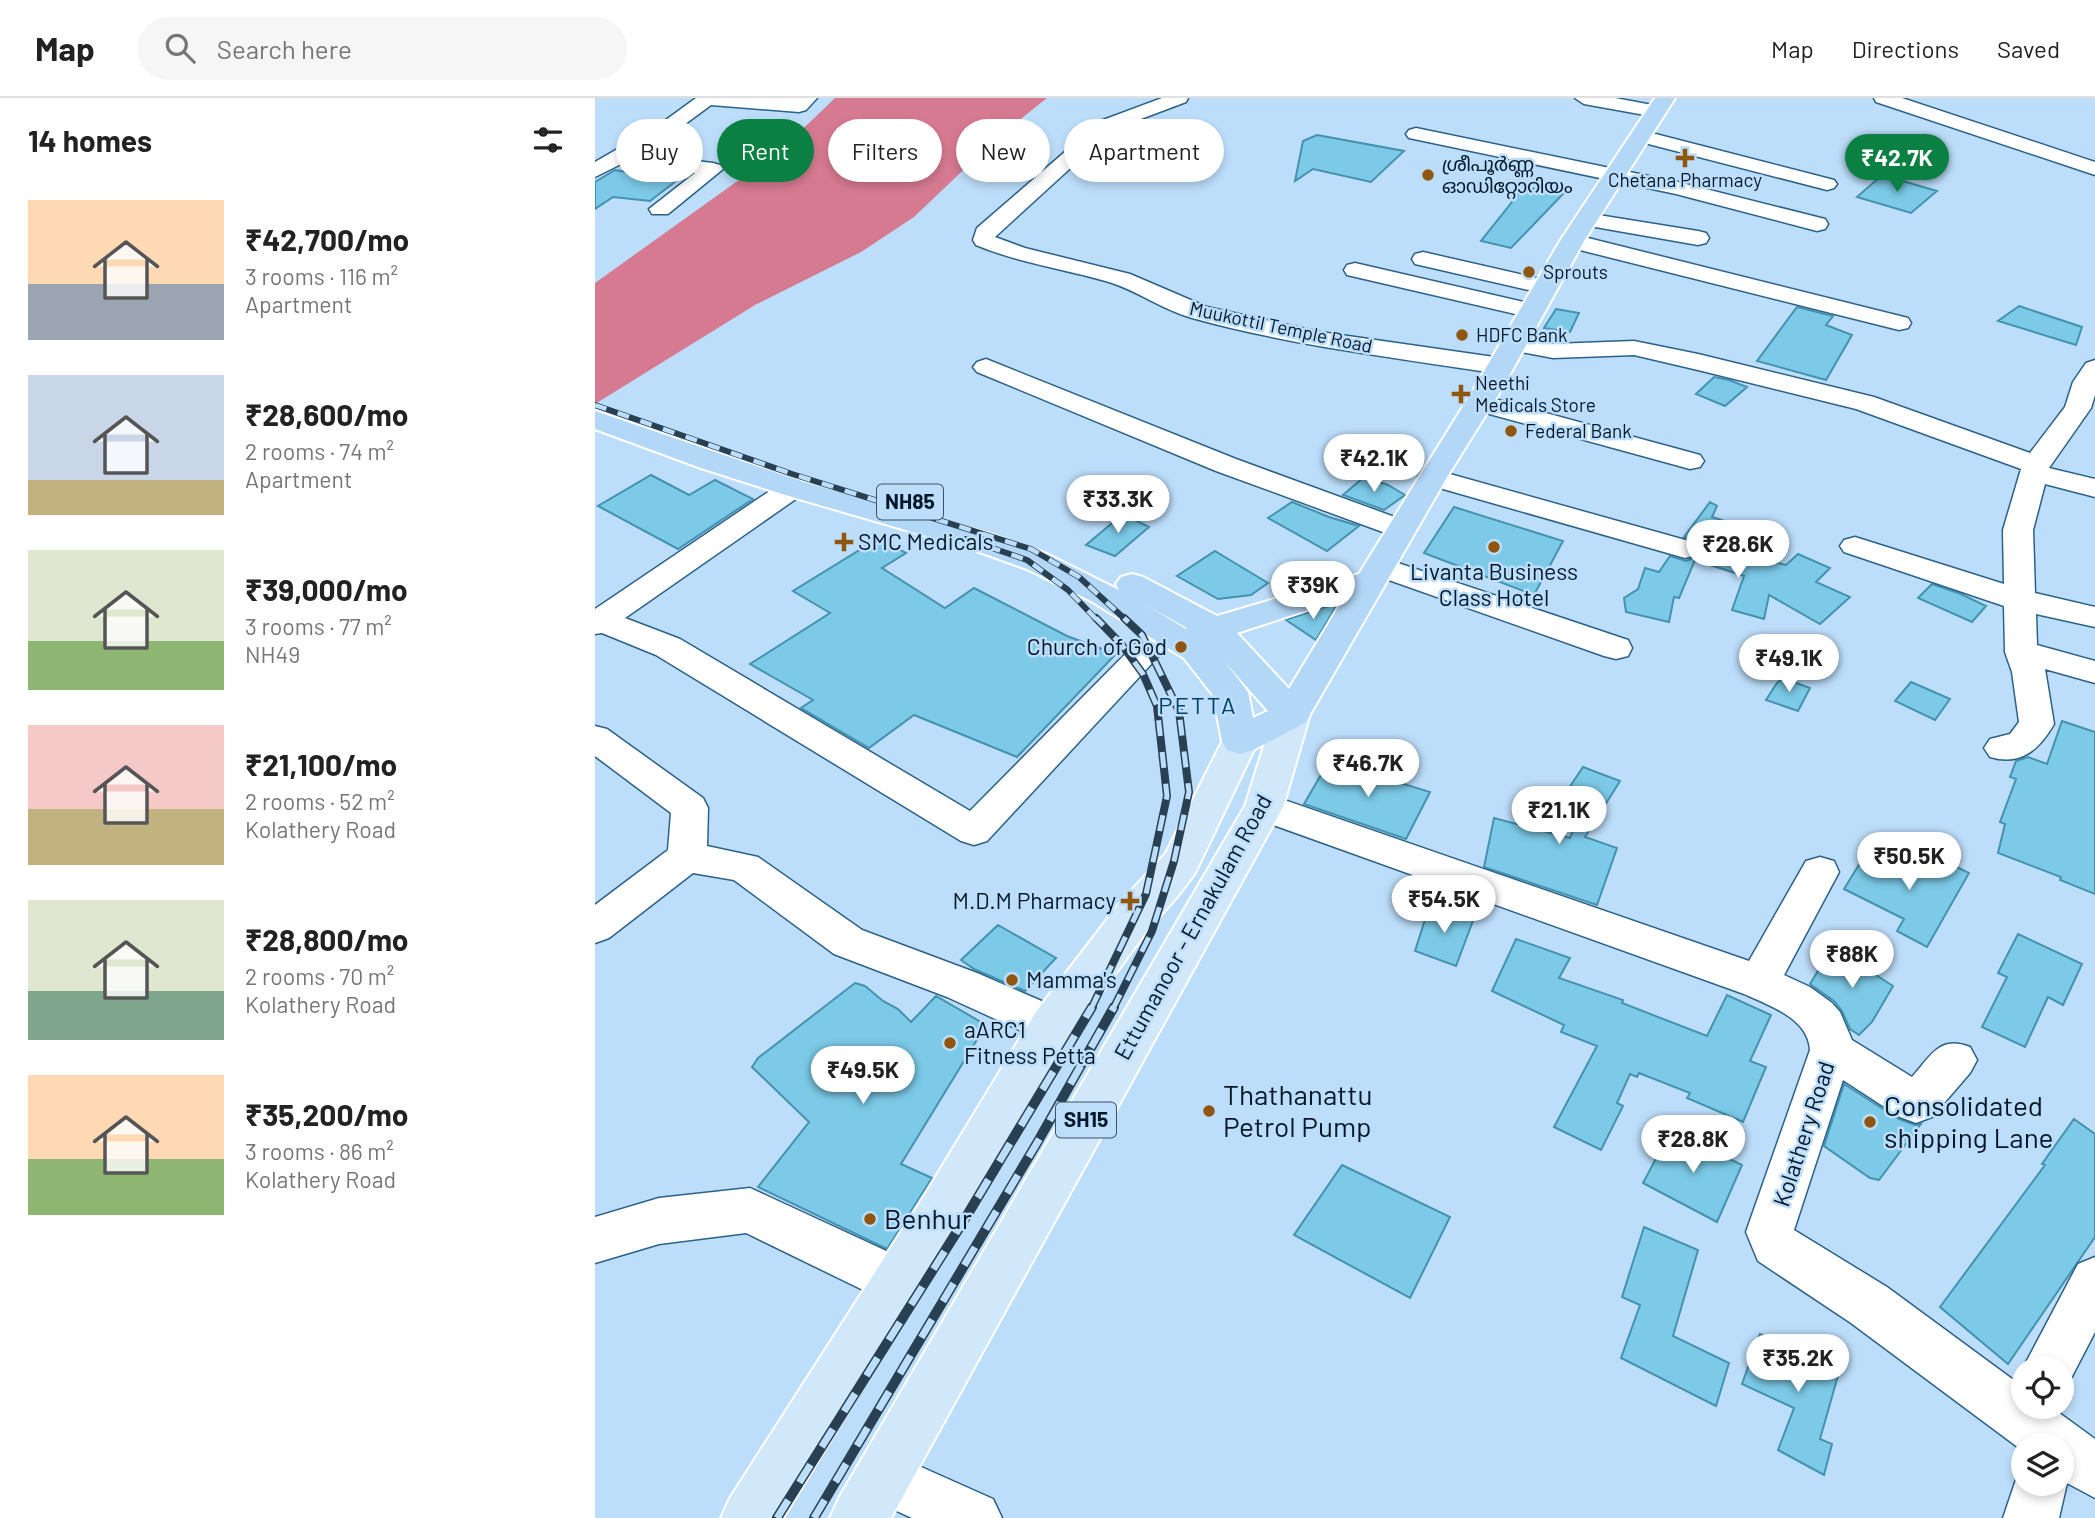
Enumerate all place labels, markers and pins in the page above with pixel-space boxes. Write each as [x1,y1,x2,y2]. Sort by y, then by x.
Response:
pin: ₹42.7K [1840,134,1954,194]
marker: Chetana Pharmacy [1677,150,1693,166]
place label: ശ്രീപൂർണ്ണ ഓഡിറ്റോറിയം [1442,152,1573,200]
marker: ശ്രീപൂർണ്ണ ഓഡിറ്റോറിയം [1420,167,1436,183]
place label: Chetana Pharmacy [1608,168,1762,191]
place label: Sprouts [1543,260,1608,283]
marker: Sprouts [1521,264,1537,280]
place label: HDFC Bank [1476,323,1567,346]
marker: HDFC Bank [1454,327,1470,343]
place label: Neethi Medicals Store [1475,371,1596,416]
marker: Neethi Medicals Store [1453,386,1469,402]
place label: Federal Bank [1525,419,1632,442]
marker: Federal Bank [1503,423,1519,439]
pin: ₹42.1K [1317,434,1431,494]
pin: ₹33.3K [1061,476,1175,535]
pin: ₹28.6K [1681,520,1795,580]
place label: SMC Medicals [858,527,994,555]
marker: SMC Medicals [836,534,852,550]
marker: Livanta Business Class Hotel [1486,539,1502,555]
place label: Livanta Business Class Hotel [1410,557,1578,611]
pin: ₹39K [1272,561,1354,621]
place label: Church of God [1027,632,1167,660]
pin: ₹49.1K [1732,634,1846,694]
marker: Church of God [1173,639,1189,655]
pin: ₹46.7K [1311,740,1425,799]
pin: ₹21.1K [1502,786,1616,846]
pin: ₹50.5K [1852,832,1966,892]
pin: ₹54.5K [1387,876,1501,935]
place label: M.D.M Pharmacy [952,886,1116,914]
marker: M.D.M Pharmacy [1122,893,1138,909]
pin: ₹88K [1811,930,1893,990]
place label: Mamma's [1026,965,1117,993]
marker: Mamma's [1004,972,1020,988]
place label: aARC1 Fitness Petta [964,1015,1096,1069]
marker: aARC1 Fitness Petta [942,1035,958,1051]
pin: ₹49.5K [806,1046,920,1106]
place label: Thathanattu Petrol Pump [1223,1077,1373,1143]
place label: Consolidated shipping Lane [1884,1088,2053,1154]
marker: Thathanattu Petrol Pump [1201,1103,1217,1119]
marker: Consolidated shipping Lane [1862,1114,1878,1130]
pin: ₹28.8K [1636,1116,1750,1175]
place label: Benhur [884,1201,972,1235]
marker: Benhur [862,1211,878,1227]
pin: ₹35.2K [1741,1334,1855,1394]

